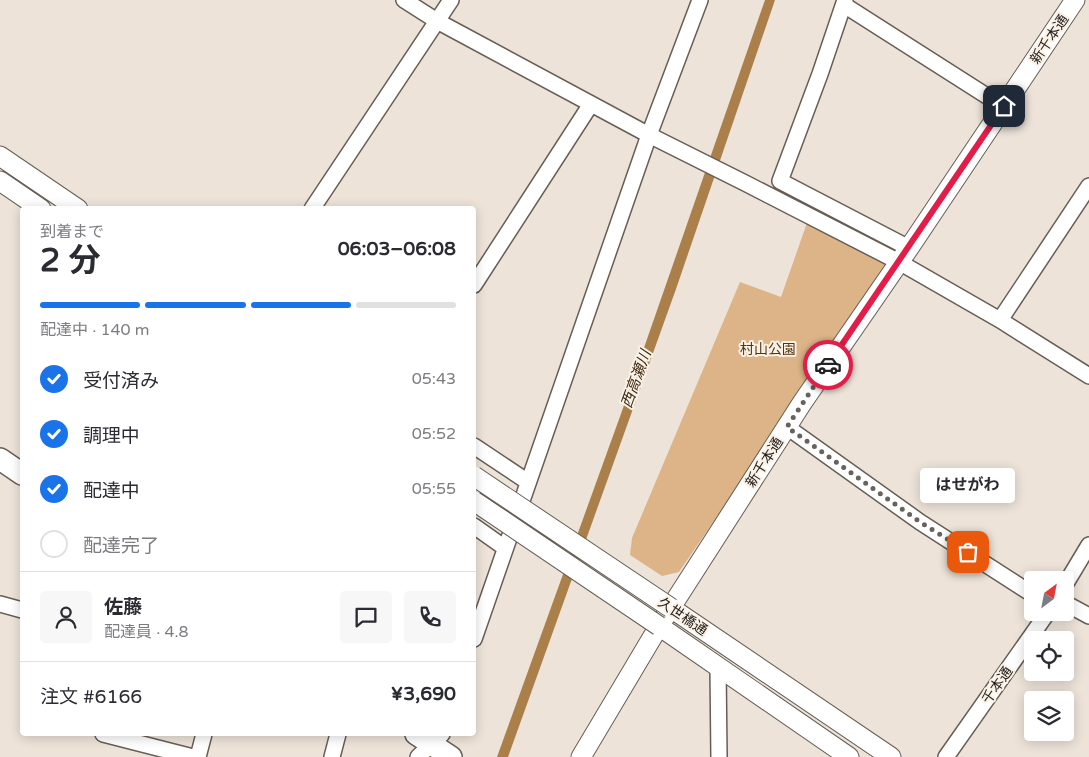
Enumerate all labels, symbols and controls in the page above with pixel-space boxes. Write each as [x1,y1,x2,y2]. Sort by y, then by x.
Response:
street label: 新千本通 [1027,11,1072,67]
pin [983,85,1025,127]
icon: home [990,92,1018,120]
text: 到着まで [40,222,104,242]
text: 06:03–06:08 [338,238,456,260]
text: 2 分 [40,242,100,280]
text: 配達中 · 140 m [40,320,149,340]
courier [803,340,853,390]
park label: 村山公園 [740,341,796,358]
water label: 西高瀬川 [617,346,655,410]
icon: car [814,351,842,379]
icon: check [40,365,68,393]
text: 05:43 [412,369,456,389]
text: 受付済み [83,370,159,392]
icon: check [40,420,68,448]
text: 05:52 [412,424,456,444]
text: 調理中 [83,425,140,447]
street label: 新千本通 [742,434,787,490]
callout: はせがわ [920,467,1016,502]
icon: check [40,475,68,503]
text: はせがわ [935,475,1000,495]
text: 05:55 [412,479,456,499]
text: 配達中 [83,480,140,502]
pin [947,531,989,573]
text: 配達完了 [83,535,159,557]
icon: bag [954,538,982,566]
north arrow [1024,571,1074,621]
map controls [1024,571,1074,741]
button: person [40,591,92,643]
button: chat [340,591,392,643]
button: phone [404,591,456,643]
street label: 久世橋通 [655,594,711,639]
text: 佐藤 [104,596,142,618]
text: 配達員 · 4.8 [104,622,189,642]
button: locate [1024,631,1074,681]
street label: 千本通 [978,663,1016,707]
text: ¥3,690 [391,683,456,705]
text: 注文 #6166 [40,686,142,708]
button: layers [1024,691,1074,741]

